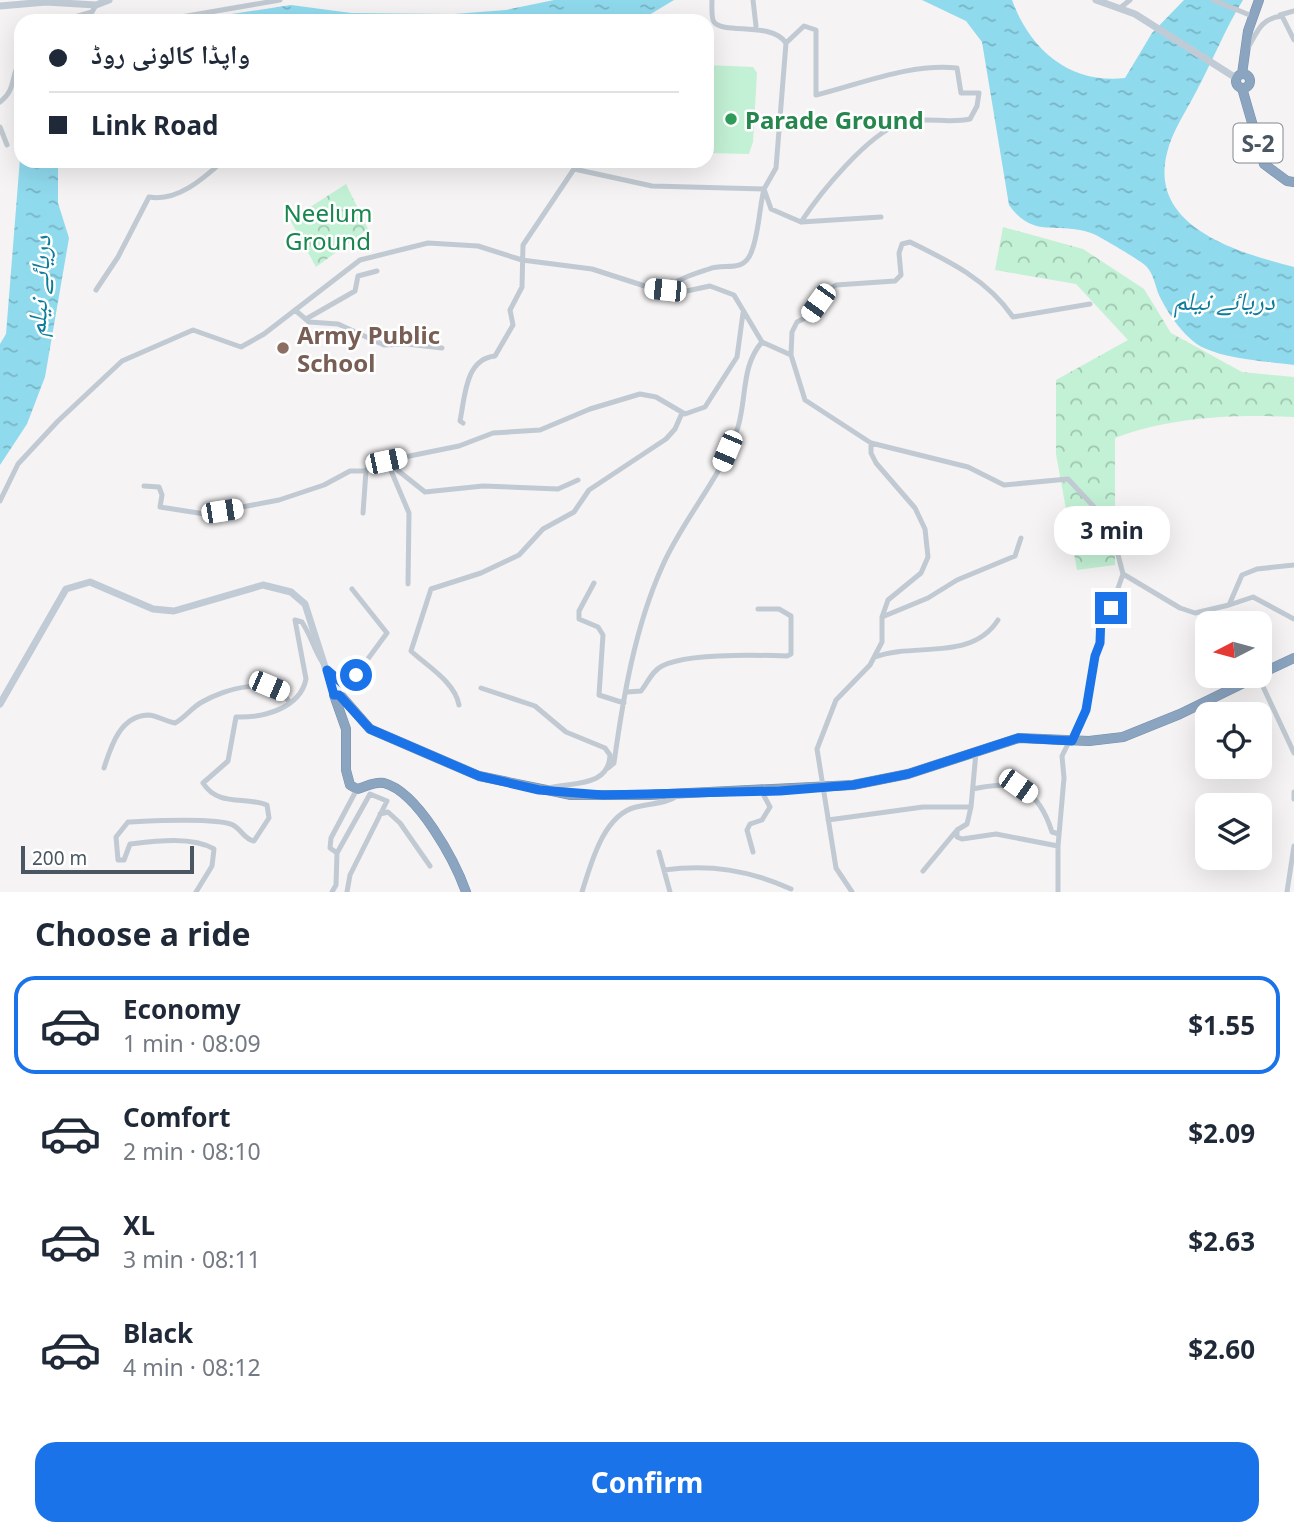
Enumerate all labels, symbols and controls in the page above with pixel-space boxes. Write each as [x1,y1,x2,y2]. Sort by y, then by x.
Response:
text: واپڈا کالونی روڈ [91,36,250,72]
place label: Parade Ground [745,103,924,136]
text: Link Road [91,107,218,143]
marker: Parade Ground [723,111,739,127]
road number: S-2 [1234,124,1282,162]
park label: Neelum Ground [284,196,372,257]
water label: دریائے نیلم [17,234,59,338]
car [644,277,687,303]
car [798,280,839,326]
water label: دریائے نیلم [1173,282,1275,318]
place label: Army Public School [297,318,440,379]
marker: Army Public School [275,340,291,356]
car [710,428,745,474]
car [364,446,409,476]
car [200,497,245,525]
callout: 3 min [1053,506,1169,556]
text: 3 min [1080,514,1144,546]
route end [1095,592,1127,624]
north arrow [1195,611,1272,688]
map controls [1195,611,1272,870]
route start [340,659,372,691]
car [246,668,293,704]
button: locate [1195,702,1272,779]
car [995,765,1042,807]
button: layers [1195,793,1272,870]
scale bar [21,843,194,875]
text: 200 m [32,845,87,871]
text: Choose a ride [35,912,251,955]
text: Economy [123,991,241,1027]
icon: car [39,994,102,1057]
text: $1.55 [1188,1007,1255,1043]
text: 1 min · 08:09 [123,1027,261,1059]
text: Comfort [123,1099,231,1135]
icon: car [39,1102,102,1165]
text: $2.09 [1188,1115,1255,1151]
text: 2 min · 08:10 [123,1135,261,1167]
text: XL [123,1207,155,1243]
icon: car [39,1210,102,1273]
text: $2.63 [1188,1223,1255,1259]
text: 3 min · 08:11 [123,1243,261,1275]
text: Black [123,1315,193,1351]
icon: car [39,1318,102,1381]
text: $2.60 [1188,1331,1255,1367]
text: 4 min · 08:12 [123,1351,261,1383]
button: Confirm [35,1442,1259,1522]

